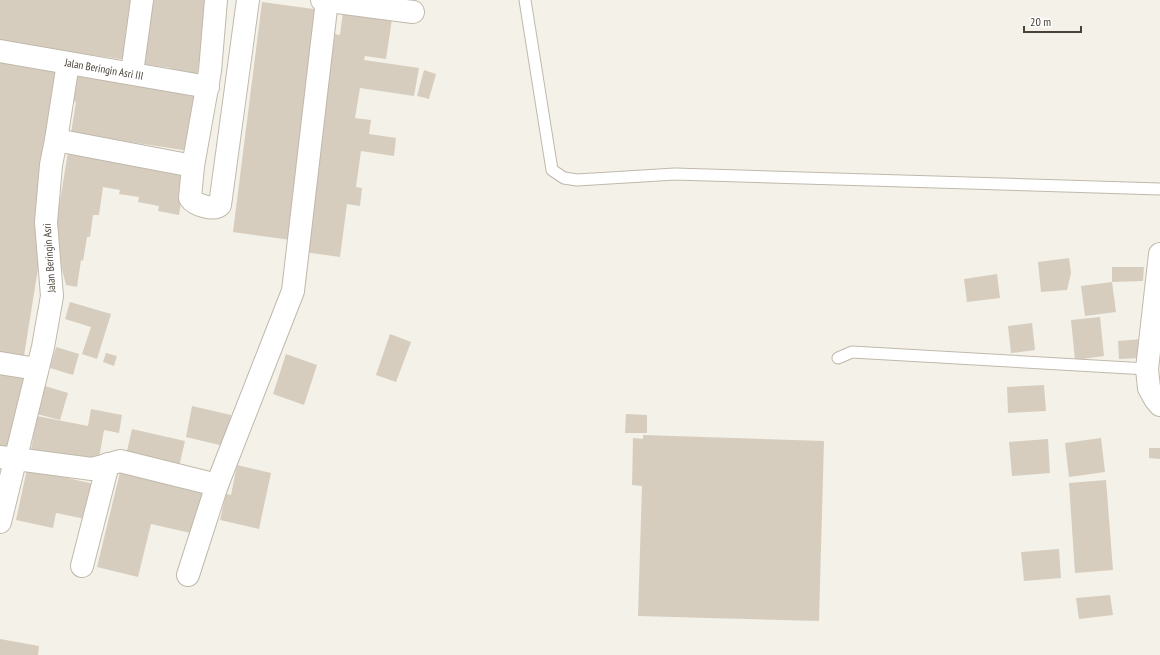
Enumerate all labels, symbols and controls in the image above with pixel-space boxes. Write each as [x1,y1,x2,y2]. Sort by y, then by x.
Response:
scale bar [1024,8,1081,34]
text: 20 m [1030,14,1051,29]
street label: Jalan Beringin Asri III [63,55,144,83]
street label: Jalan Beringin Asri [40,223,58,294]

